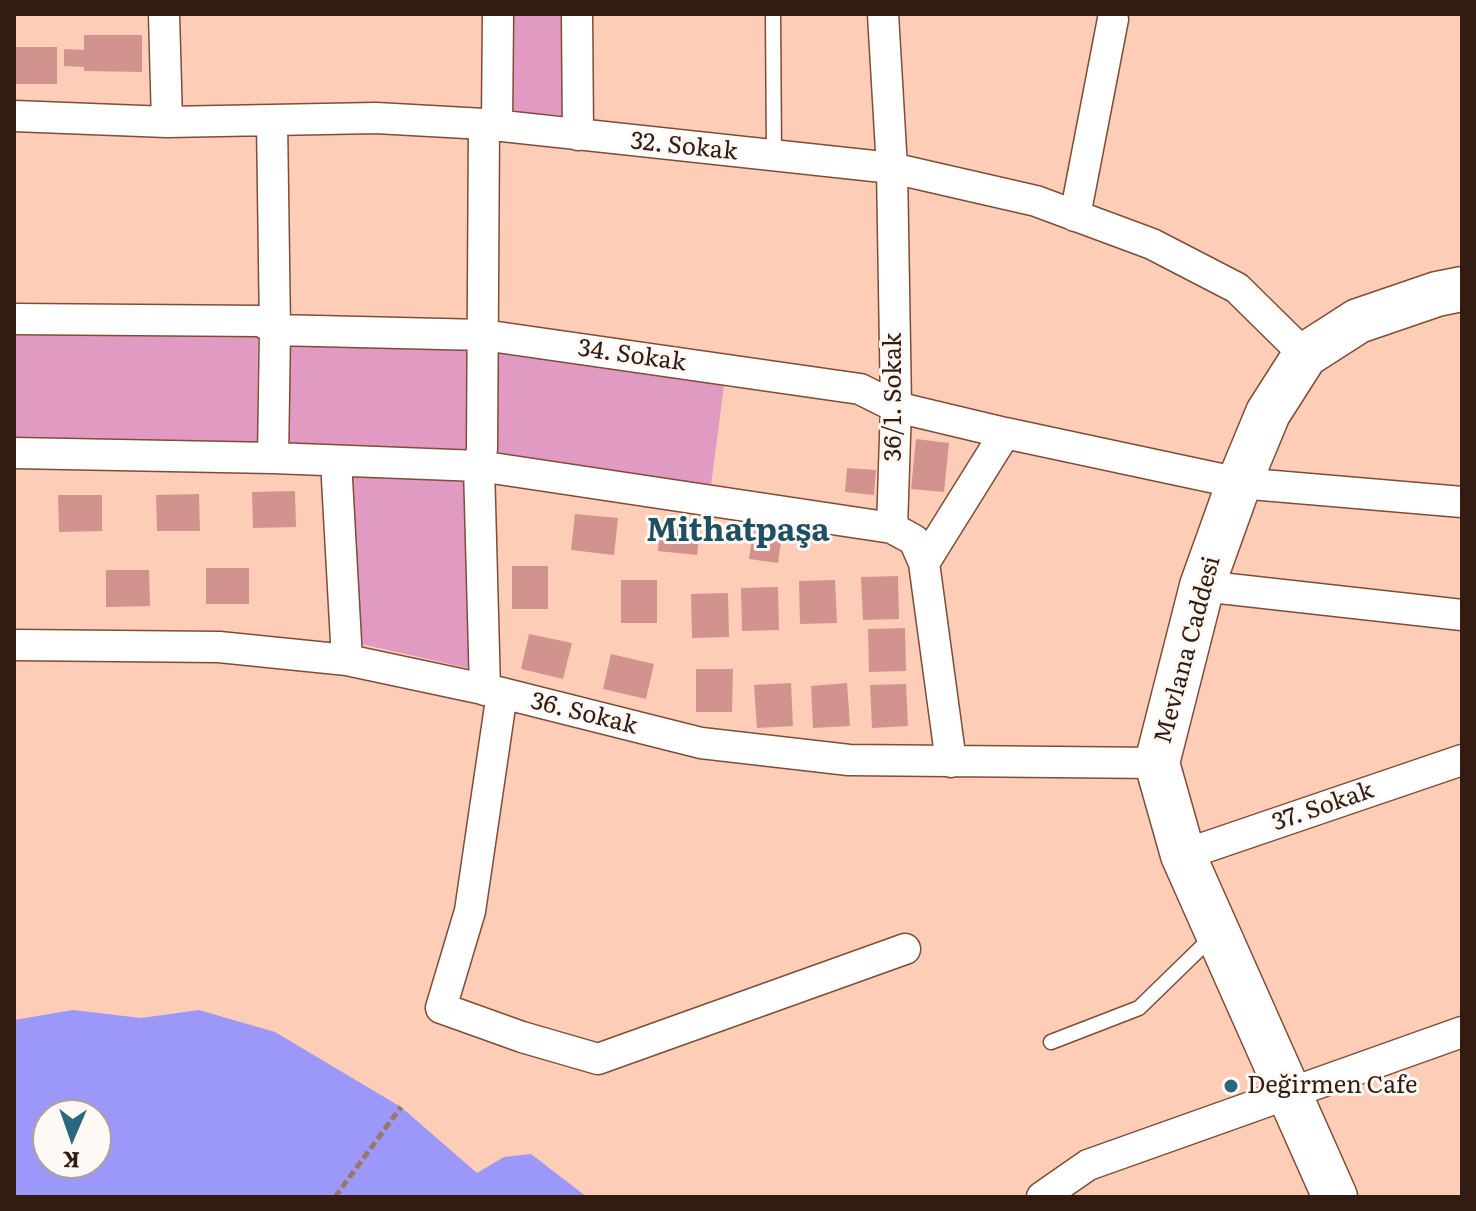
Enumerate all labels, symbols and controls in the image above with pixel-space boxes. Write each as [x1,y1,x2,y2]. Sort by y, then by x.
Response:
street label: 32. Sokak [629,127,739,167]
street label: 36/1. Sokak [880,333,908,461]
street label: 34. Sokak [576,334,688,378]
district label: Mithatpaşa [646,513,830,551]
street label: Mevlana Caddesi [1149,553,1227,747]
street label: 36. Sokak [528,687,640,741]
street label: 37. Sokak [1269,776,1377,838]
place label: Değirmen Cafe [1247,1072,1418,1100]
marker: Değirmen Cafe [1222,1077,1240,1095]
north arrow [32,1099,112,1179]
text: K [62,1145,80,1178]

